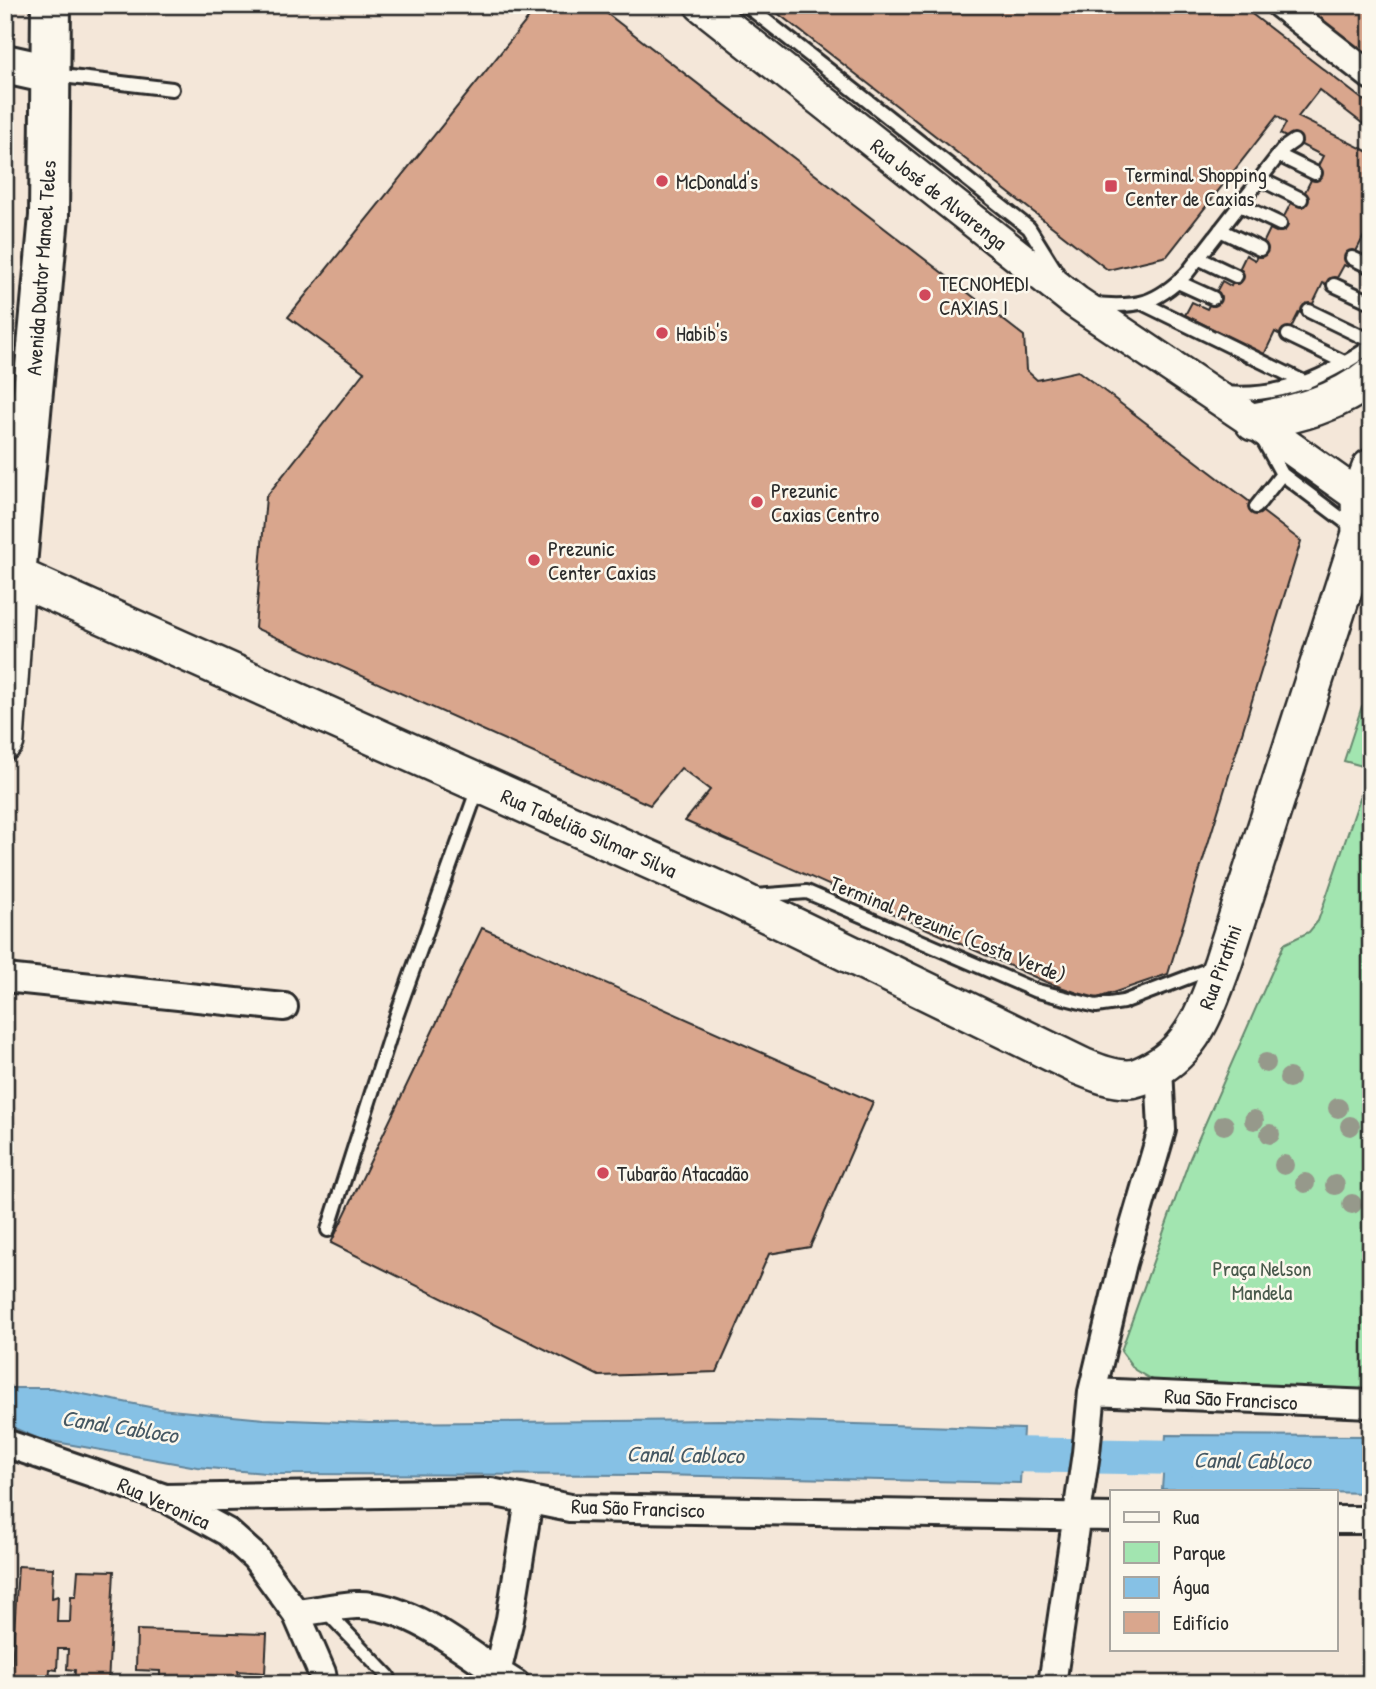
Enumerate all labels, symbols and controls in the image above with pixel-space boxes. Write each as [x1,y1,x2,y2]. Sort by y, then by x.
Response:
street label: Rua José de Alvarenga [865,132,1013,256]
street label: Avenida Doutor Manoel Teles [19,159,63,377]
place label: Terminal Shopping Center de Caxias [1125,160,1267,213]
place label: McDonald's [676,167,758,196]
marker: McDonald's [654,173,670,189]
marker: Terminal Shopping Center de Caxias [1103,178,1119,194]
place label: TECNOMEDI CAXIAS I [939,269,1029,322]
marker: TECNOMEDI CAXIAS I [917,287,933,303]
place label: Habib's [676,319,728,348]
marker: Habib's [654,325,670,341]
place label: Prezunic Caxias Centro [771,476,879,529]
marker: Prezunic Caxias Centro [749,494,765,510]
place label: Prezunic Center Caxias [548,534,656,587]
marker: Prezunic Center Caxias [526,552,542,568]
street label: Rua Tabelião Silmar Silva [496,781,682,885]
street label: Terminal Prezunic (Costa Verde) [826,868,1070,990]
street label: Rua Piratini [1191,921,1249,1013]
place label: Tubarão Atacadão [617,1159,749,1188]
marker: Tubarão Atacadão [595,1165,611,1181]
park label: Praça Nelson Mandela [1213,1254,1311,1307]
street label: Rua Sāo Francisco [1164,1381,1298,1417]
water label: Canal Cabloco [60,1402,182,1451]
water label: Canal Cabloco [626,1437,746,1471]
water label: Canal Cabloco [1193,1443,1313,1477]
street label: Rua Veronica [113,1470,215,1536]
legend [1110,1490,1338,1650]
street label: Rua São Francisco [571,1491,705,1525]
text: Rua [1173,1502,1199,1531]
text: Parque [1173,1538,1226,1567]
text: Água [1173,1572,1209,1601]
text: Edifício [1173,1608,1229,1637]

